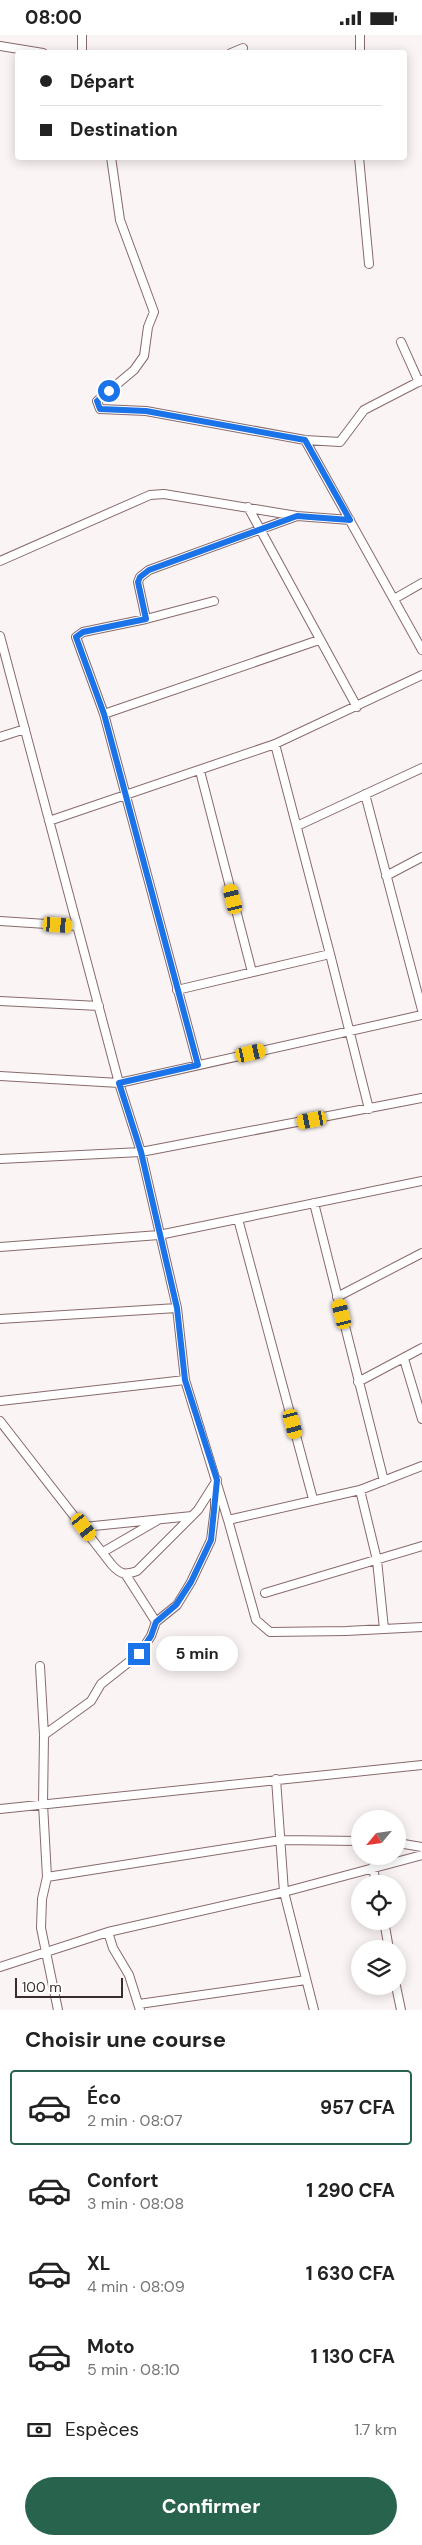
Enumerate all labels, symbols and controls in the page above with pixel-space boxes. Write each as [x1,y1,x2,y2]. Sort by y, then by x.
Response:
text: 08:00 [25,5,82,30]
text: Départ [70,69,134,94]
text: Destination [70,117,178,142]
route start [98,380,120,402]
car [222,883,243,915]
car [42,916,73,934]
car [234,1042,267,1064]
car [295,1110,328,1130]
car [331,1298,352,1330]
car [281,1408,304,1440]
car [68,1511,99,1543]
callout: 5 min [156,1637,239,1671]
route end [128,1643,150,1665]
text: 5 min [175,1643,219,1664]
north arrow [351,1810,406,1865]
map controls [351,1810,406,1995]
button: locate [351,1875,406,1930]
button: layers [351,1940,406,1995]
scale bar [15,1975,122,1998]
text: 100 m [22,1978,62,1996]
text: Choisir une course [25,2025,226,2054]
icon: car [27,2085,72,2130]
text: Éco [87,2085,121,2110]
text: 957 CFA [320,2095,395,2120]
text: 2 min · 08:07 [87,2110,183,2131]
icon: car [27,2168,72,2213]
text: Confort [87,2168,159,2193]
text: 1 290 CFA [306,2178,395,2203]
text: 3 min · 08:08 [87,2193,184,2214]
icon: car [27,2251,72,2296]
text: XL [87,2251,110,2276]
text: 1 630 CFA [306,2261,395,2286]
text: 4 min · 08:09 [87,2276,185,2297]
icon: car [27,2334,72,2379]
text: Moto [87,2334,135,2359]
text: 1 130 CFA [311,2344,395,2369]
text: 5 min · 08:10 [87,2359,180,2380]
icon: cash [25,2416,53,2444]
text: Espèces [65,2417,139,2442]
text: 1.7 km [354,2419,397,2440]
button: Confirmer [25,2477,397,2535]

